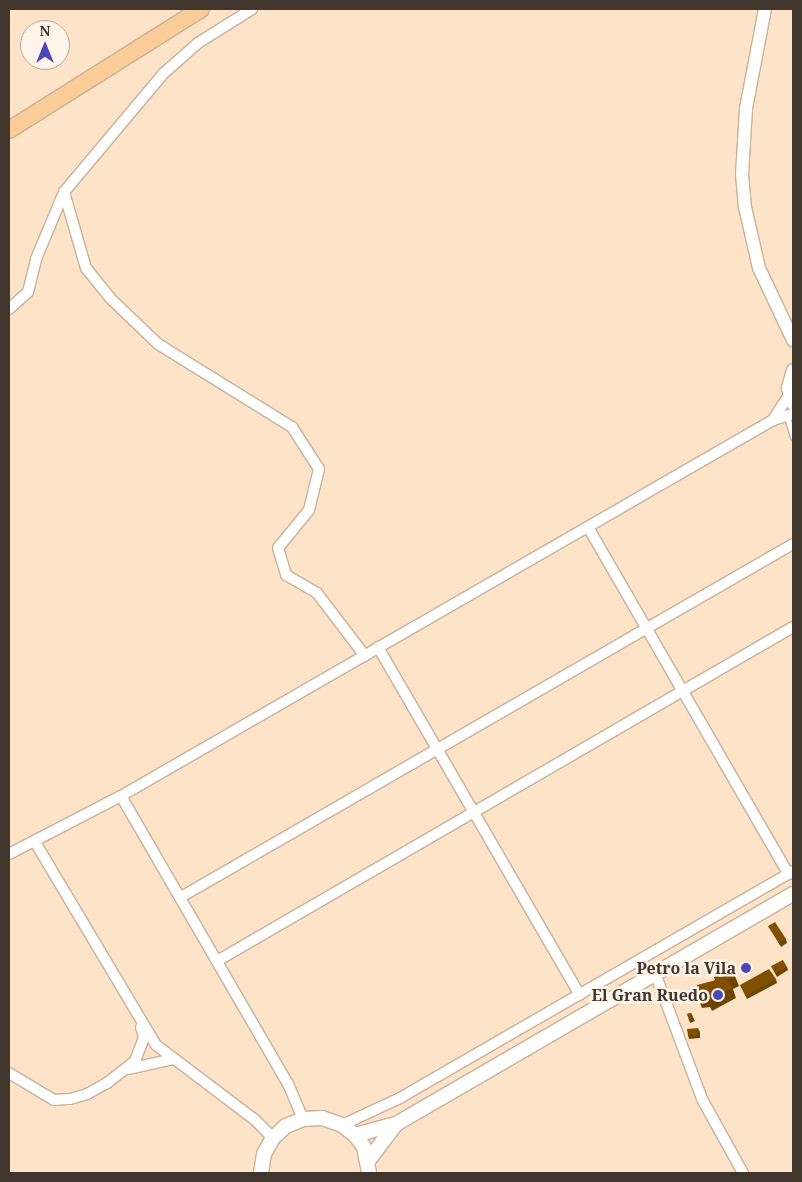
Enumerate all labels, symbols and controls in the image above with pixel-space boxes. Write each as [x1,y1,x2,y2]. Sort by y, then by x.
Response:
north arrow [20,20,70,70]
text: N [39,21,51,40]
place label: Petro la Vila [636,958,736,978]
marker: Petro la Vila [740,962,752,974]
place label: El Gran Ruedo [592,985,708,1005]
marker: El Gran Ruedo [712,989,724,1001]

